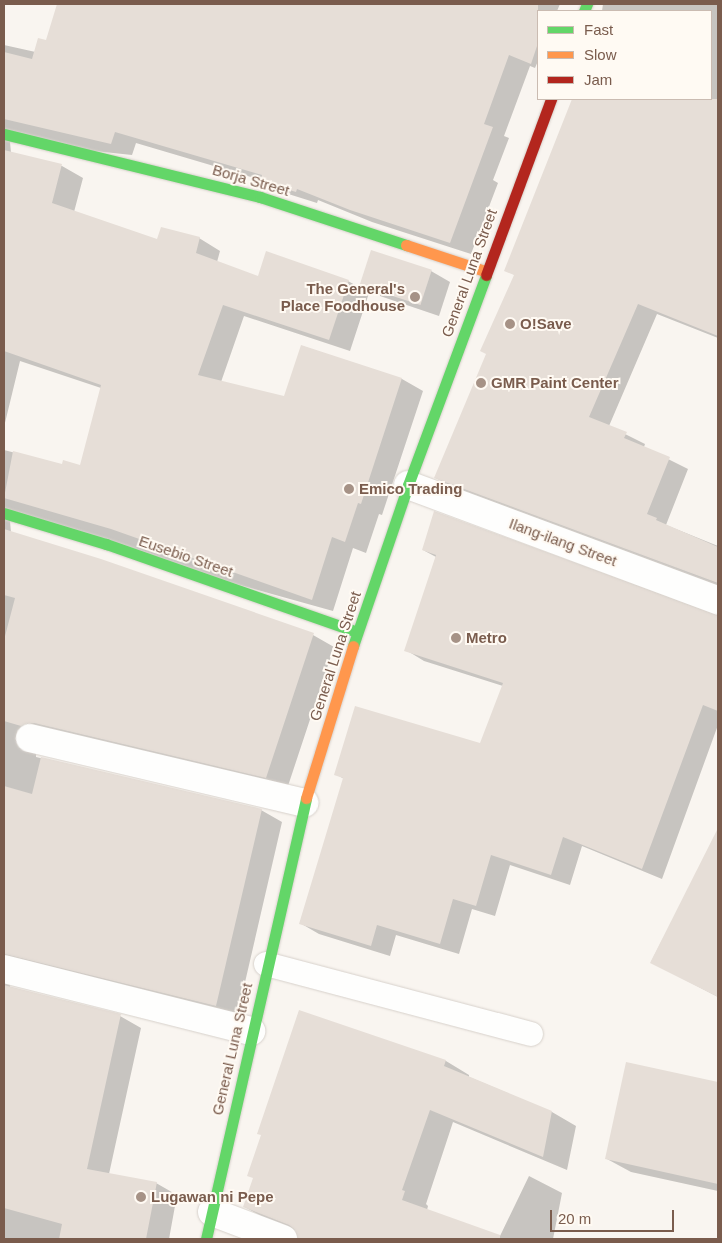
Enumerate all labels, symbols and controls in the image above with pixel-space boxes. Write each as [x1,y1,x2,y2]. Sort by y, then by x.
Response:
legend [537,10,712,100]
text: Fast [584,21,613,38]
text: Slow [584,46,617,63]
text: Jam [584,71,612,88]
street label: Borja Street [210,160,292,200]
street label: General Luna Street [437,206,501,340]
place label: The General's Place Foodhouse [281,279,405,314]
marker: The General's Place Foodhouse [409,291,421,303]
place label: O!Save [520,315,572,333]
marker: O!Save [504,318,516,330]
place label: GMR Paint Center [491,374,619,392]
marker: GMR Paint Center [475,377,487,389]
place label: Emico Trading [359,480,462,498]
marker: Emico Trading [343,483,355,495]
street label: Ilang-ilang Street [507,514,619,570]
street label: Eusebio Street [137,531,235,581]
street label: General Luna Street [306,589,364,723]
place label: Metro [466,629,507,647]
marker: Metro [450,632,462,644]
street label: General Luna Street [208,981,256,1117]
place label: Lugawan ni Pepe [151,1188,274,1206]
marker: Lugawan ni Pepe [135,1191,147,1203]
scale bar [552,1200,676,1232]
text: 20 m [558,1210,591,1227]

